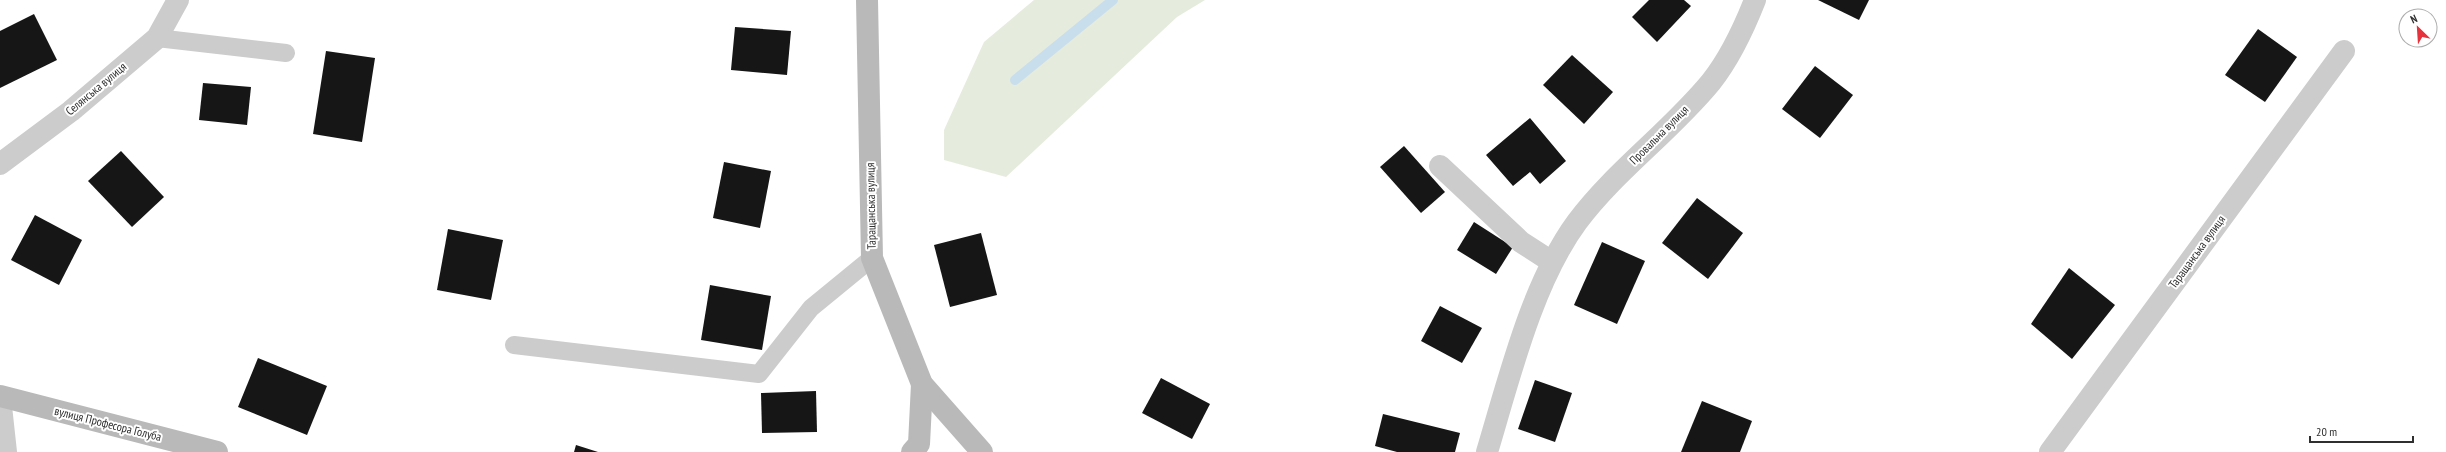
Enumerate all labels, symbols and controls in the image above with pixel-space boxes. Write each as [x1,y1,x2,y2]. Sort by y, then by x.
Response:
north arrow [2398,8,2438,48]
text: N [2408,11,2419,27]
street label: Селянська вулиця [62,59,129,118]
street label: Провальна вулиця [1626,102,1692,167]
street label: Таращанська вулиця [862,162,879,249]
street label: Таращанська вулиця [2165,212,2228,291]
street label: вулиця Професора Голуба [53,403,163,444]
scale bar [2310,418,2413,444]
text: 20 m [2316,424,2337,439]

